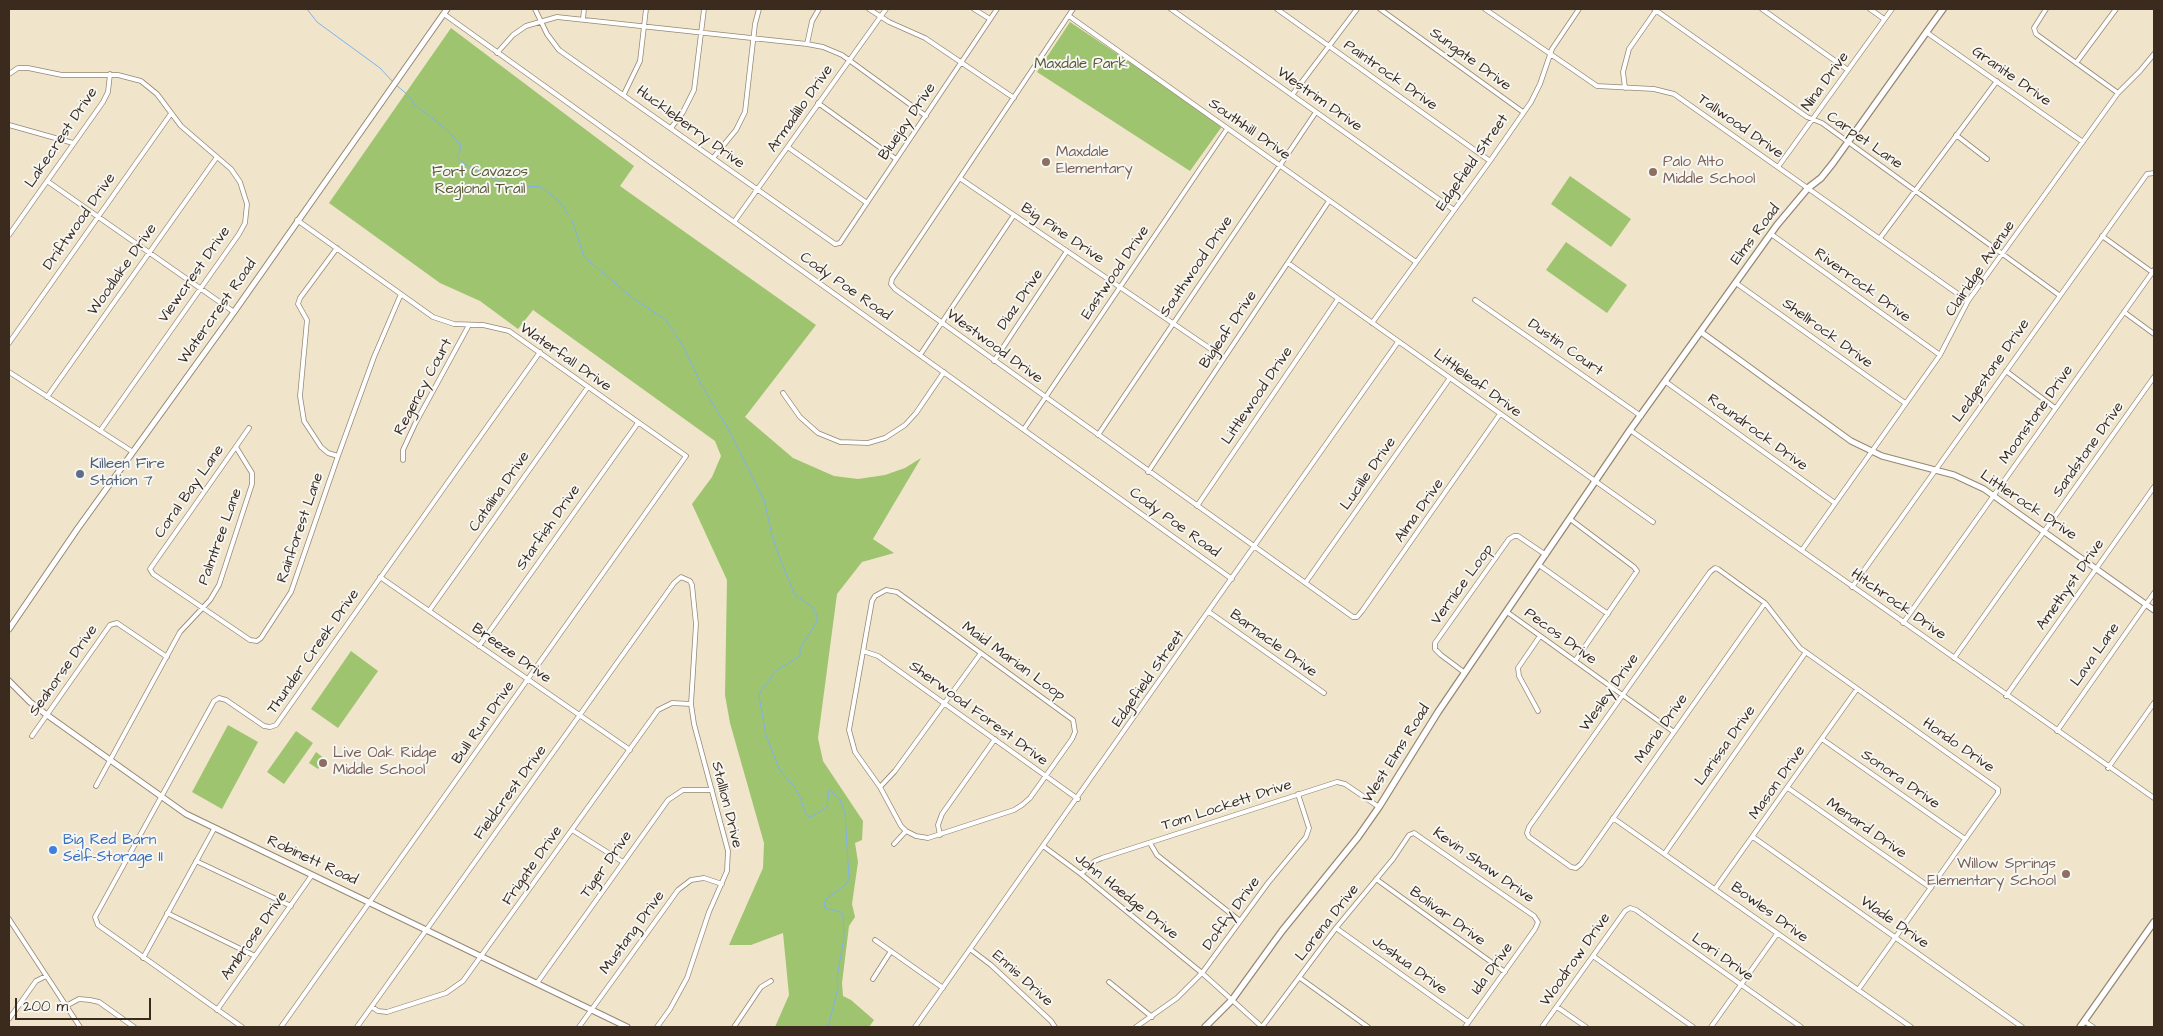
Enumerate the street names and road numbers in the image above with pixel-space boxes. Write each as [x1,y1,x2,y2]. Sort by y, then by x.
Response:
street label: Sungate Drive [1426,24,1514,96]
street label: Paintrock Drive [1340,37,1440,115]
street label: Granite Drive [1968,43,2054,111]
street label: Nina Drive [1798,49,1854,115]
street label: Armadillo Drive [764,62,838,156]
street label: Westrim Drive [1273,64,1365,136]
street label: Bluejay Drive [876,80,940,164]
street label: Huckleberry Drive [632,83,748,173]
street label: Lakecrest Drive [22,84,102,192]
street label: Tallwood Drive [1694,91,1786,163]
street label: Southhill Drive [1205,95,1293,165]
street label: Carpet Lane [1823,108,1905,174]
street label: Edgefield Street [1433,111,1513,215]
street label: Driftwood Drive [40,170,120,274]
street label: Big Pine Drive [1017,200,1107,268]
street label: Elms Road [1727,201,1785,269]
street label: Southwood Drive [1157,213,1237,321]
street label: Clairidge Avenue [1942,218,2020,320]
street label: Woodlake Drive [85,221,161,319]
street label: Viewcrest Drive [155,223,235,327]
street label: Eastwood Drive [1078,223,1154,323]
street label: Riverrock Drive [1810,245,1914,327]
street label: Cody Poe Road [796,249,894,325]
street label: Watercrest Road [175,256,261,368]
street label: Diaz Drive [994,266,1048,334]
street label: Bigleaf Drive [1196,288,1262,372]
street label: Shellrock Drive [1778,295,1876,373]
street label: Westwood Drive [942,306,1046,388]
street label: Dustin Court [1524,315,1606,381]
street label: Ledgestone Drive [1950,316,2034,426]
street label: Waterfall Drive [516,320,614,396]
street label: Regency Court [391,336,457,438]
street label: Littlewood Drive [1219,344,1297,448]
street label: Littleleaf Drive [1429,346,1525,422]
street label: Moonstone Drive [1996,362,2078,468]
street label: Roundrock Drive [1703,391,1811,475]
street label: Sandstone Drive [2049,399,2129,501]
street label: Lucille Drive [1337,434,1401,514]
street label: Coral Bay Lane [151,442,229,542]
street label: Catalina Drive [466,448,534,536]
street label: Littlerock Drive [1976,467,2080,545]
street label: Rainforest Lane [274,471,328,585]
street label: Alma Drive [1392,476,1448,546]
street label: Starfish Drive [513,482,585,574]
street label: Cody Poe Road [1125,484,1223,562]
street label: Palmtree Lane [195,486,247,588]
street label: Amethyst Drive [2033,536,2109,634]
street label: Vernice Loop [1428,541,1498,629]
street label: Hitchrock Drive [1847,566,1949,644]
street label: Thunder Creek Drive [264,586,364,718]
street label: Pecos Drive [1520,605,1600,669]
street label: Barnacle Drive [1226,606,1320,682]
street label: Maid Marian Loop [958,618,1068,706]
street label: Breeze Drive [468,620,554,688]
street label: Lava Lane [2068,620,2124,690]
street label: Seahorse Drive [26,622,102,720]
street label: Edgefield Street [1109,627,1189,731]
street label: Wesley Drive [1577,651,1643,735]
street label: Sherwood Forest Drive [905,658,1051,770]
street label: Bull Run Drive [449,678,519,768]
street label: Maria Drive [1632,691,1692,767]
street label: West Elms Road [1360,701,1434,807]
street label: Larissa Drive [1692,703,1760,789]
street label: Hondo Drive [1919,715,1997,777]
street label: Fieldcrest Drive [471,742,551,844]
street label: Mason Drive [1746,743,1810,823]
street label: Sonora Drive [1857,746,1943,814]
street label: Stallion Drive [707,760,745,850]
street label: Tom Lockett Drive [1160,777,1294,835]
street label: Menard Drive [1822,795,1910,863]
street label: Frigate Drive [499,823,567,909]
street label: Kevin Shaw Drive [1429,824,1537,908]
street label: Tiger Drive [577,828,637,902]
street label: Robinett Road [264,832,360,890]
street label: John Haedge Drive [1071,850,1181,944]
street label: Doffy Drive [1199,874,1265,954]
street label: Bowles Drive [1727,879,1811,947]
street label: Lorena Drive [1292,881,1364,965]
street label: Bolivar Drive [1405,883,1489,951]
street label: Ambrose Drive [218,888,292,984]
street label: Mustang Drive [597,888,669,978]
street label: Wade Drive [1856,893,1932,953]
street label: Woodrow Drive [1537,910,1615,1010]
street label: Lori Drive [1688,930,1756,986]
street label: Joshua Drive [1368,933,1450,999]
street label: Ida Drive [1468,940,1518,998]
street label: Ennis Drive [988,947,1056,1011]

